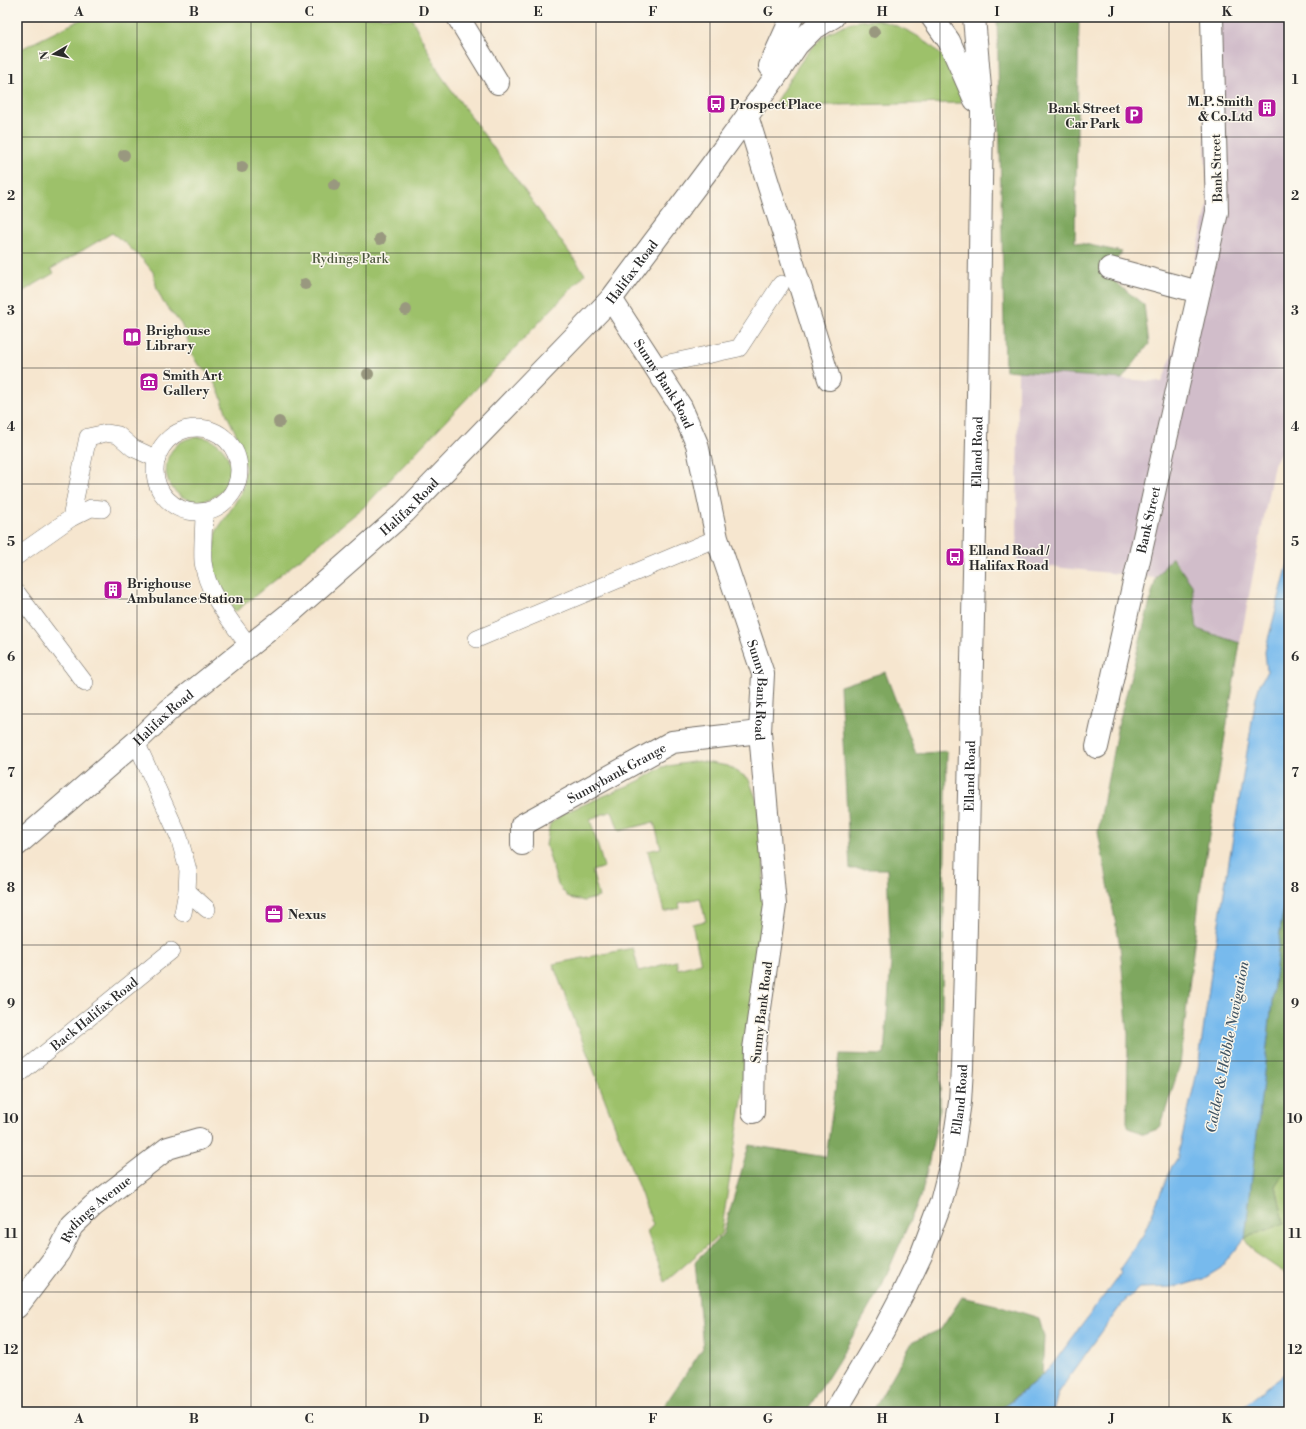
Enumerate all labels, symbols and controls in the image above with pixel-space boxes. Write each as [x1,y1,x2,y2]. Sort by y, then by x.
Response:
text: A [73,4,84,20]
text: B [189,4,199,20]
text: C [304,4,314,20]
text: D [419,4,429,20]
text: E [533,4,543,20]
text: F [648,4,658,20]
text: G [763,4,774,20]
text: H [877,4,888,20]
text: I [994,4,1000,20]
text: J [1107,4,1115,20]
text: K [1222,4,1233,20]
north arrow [34,34,74,74]
text: N [37,50,53,61]
text: 1 [8,72,15,88]
text: 1 [1292,72,1299,88]
bus stop icon: Prospect Place [705,93,727,115]
place label: M.P. Smith & Co.Ltd [1188,94,1253,125]
place label: Prospect Place [730,97,822,113]
building icon: M.P. Smith & Co.Ltd [1256,97,1278,119]
place label: Bank Street Car Park [1048,101,1121,132]
parking icon: Bank Street Car Park [1123,104,1145,126]
street label: Bank Street [1208,133,1226,203]
text: 2 [7,188,15,204]
text: 2 [1291,188,1299,204]
street label: Halifax Road [603,237,662,307]
park label: Rydings Park [312,251,389,267]
text: 3 [7,303,15,319]
text: 3 [1291,303,1299,319]
place label: Brighouse Library [146,323,210,354]
library icon: Brighouse Library [121,326,143,348]
street label: Sunny Bank Road [630,336,697,432]
place label: Smith Art Gallery [163,368,223,399]
museum icon: Smith Art Gallery [138,371,160,393]
street label: Elland Road [969,416,987,488]
text: 4 [7,419,16,435]
text: 4 [1291,419,1300,435]
street label: Halifax Road [377,475,443,540]
street label: Bank Street [1133,484,1164,556]
text: 5 [7,534,15,550]
text: 5 [1291,534,1299,550]
place label: Elland Road / Halifax Road [969,543,1050,574]
bus stop icon: Elland Road / Halifax Road [944,546,966,568]
place label: Brighouse Ambulance Station [126,576,243,607]
building icon: Brighouse Ambulance Station [102,579,124,601]
street label: Sunny Bank Road [743,638,770,742]
text: 6 [7,649,15,665]
text: 6 [1291,649,1299,665]
street label: Halifax Road [130,686,197,749]
street label: Elland Road [962,739,979,812]
street label: Sunnybank Grange [565,740,670,807]
text: 7 [7,765,15,781]
text: 7 [1291,765,1299,781]
text: 8 [7,880,15,896]
text: 8 [1291,880,1299,896]
office icon: Nexus [263,903,285,925]
place label: Nexus [288,907,326,923]
street label: Sunny Bank Road [748,960,776,1064]
water label: Calder & Hebble Navigation [1203,960,1253,1135]
street label: Back Halifax Road [47,974,142,1055]
text: 9 [7,996,15,1012]
text: 9 [1291,996,1299,1012]
street label: Elland Road [948,1063,971,1136]
text: 10 [3,1111,19,1127]
text: 10 [1287,1111,1303,1127]
street label: Rydings Avenue [58,1172,135,1246]
text: 11 [5,1226,18,1242]
text: 11 [1289,1226,1302,1242]
text: 12 [4,1342,18,1358]
text: 12 [1288,1342,1302,1358]
text: A [73,1411,84,1427]
text: B [189,1411,199,1427]
text: C [304,1411,314,1427]
text: D [419,1411,429,1427]
text: E [533,1411,543,1427]
text: F [648,1411,658,1427]
text: G [763,1411,774,1427]
text: H [877,1411,888,1427]
text: I [994,1411,1000,1427]
text: J [1107,1411,1115,1427]
text: K [1222,1411,1233,1427]

